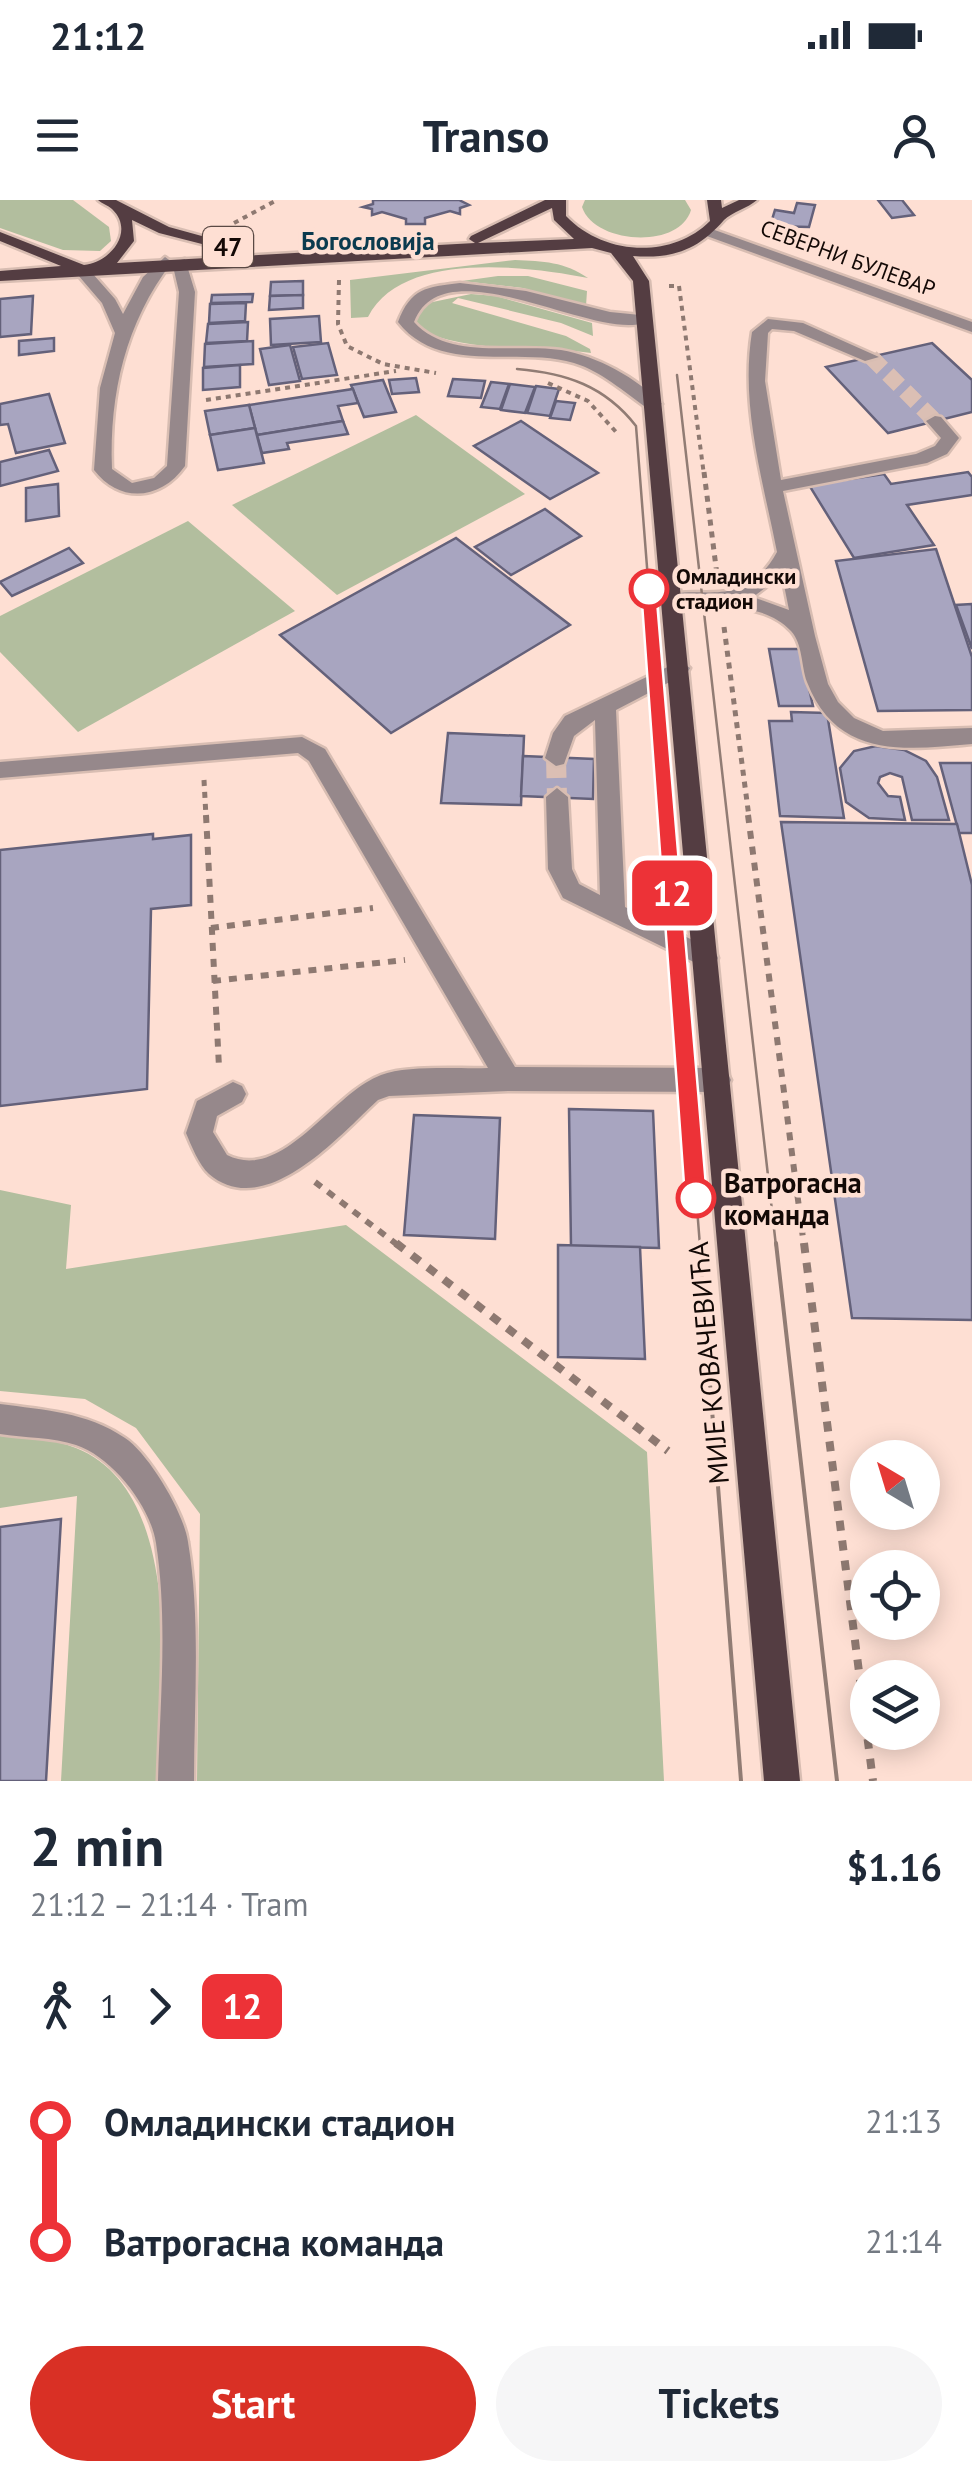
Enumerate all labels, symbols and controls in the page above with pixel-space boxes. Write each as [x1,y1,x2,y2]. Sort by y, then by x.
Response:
text: 21:12 [50,11,146,60]
text: Transo [423,106,549,164]
icon: menu [30,108,85,163]
icon: person [887,108,942,163]
street label: СЕВЕРНИ БУЛЕВАР [757,213,939,303]
district label: Богословија [301,225,435,257]
road number: 47 [203,227,253,267]
place label: Омладински стадион [676,562,796,615]
marker: Омладински стадион [630,570,668,608]
line badge: 12 [627,860,717,926]
text: 12 [652,870,692,916]
place label: Ватрогасна команда [724,1164,862,1233]
marker: Ватрогасна команда [677,1179,715,1217]
street label: МИЈЕ КОВАЧЕВИЋА [679,1240,737,1486]
north arrow [850,1440,940,1530]
map controls [850,1440,940,1750]
button: locate [850,1550,940,1640]
button: layers [850,1660,940,1750]
text: 2 min [30,1810,164,1881]
text: $1.16 [846,1842,942,1891]
text: 21:12 – 21:14 · Tram [30,1883,308,1925]
icon: walk [30,1979,85,2034]
icon: forward [132,1979,187,2034]
text: 12 [222,1983,262,2029]
text: 1 [100,1985,117,2027]
text: Омладински стадион [104,2097,455,2146]
text: 21:13 [865,2100,942,2142]
text: Ватрогасна команда [104,2217,444,2266]
text: 21:14 [865,2220,942,2262]
button: Start [30,2346,476,2461]
button: Tickets [496,2346,942,2461]

